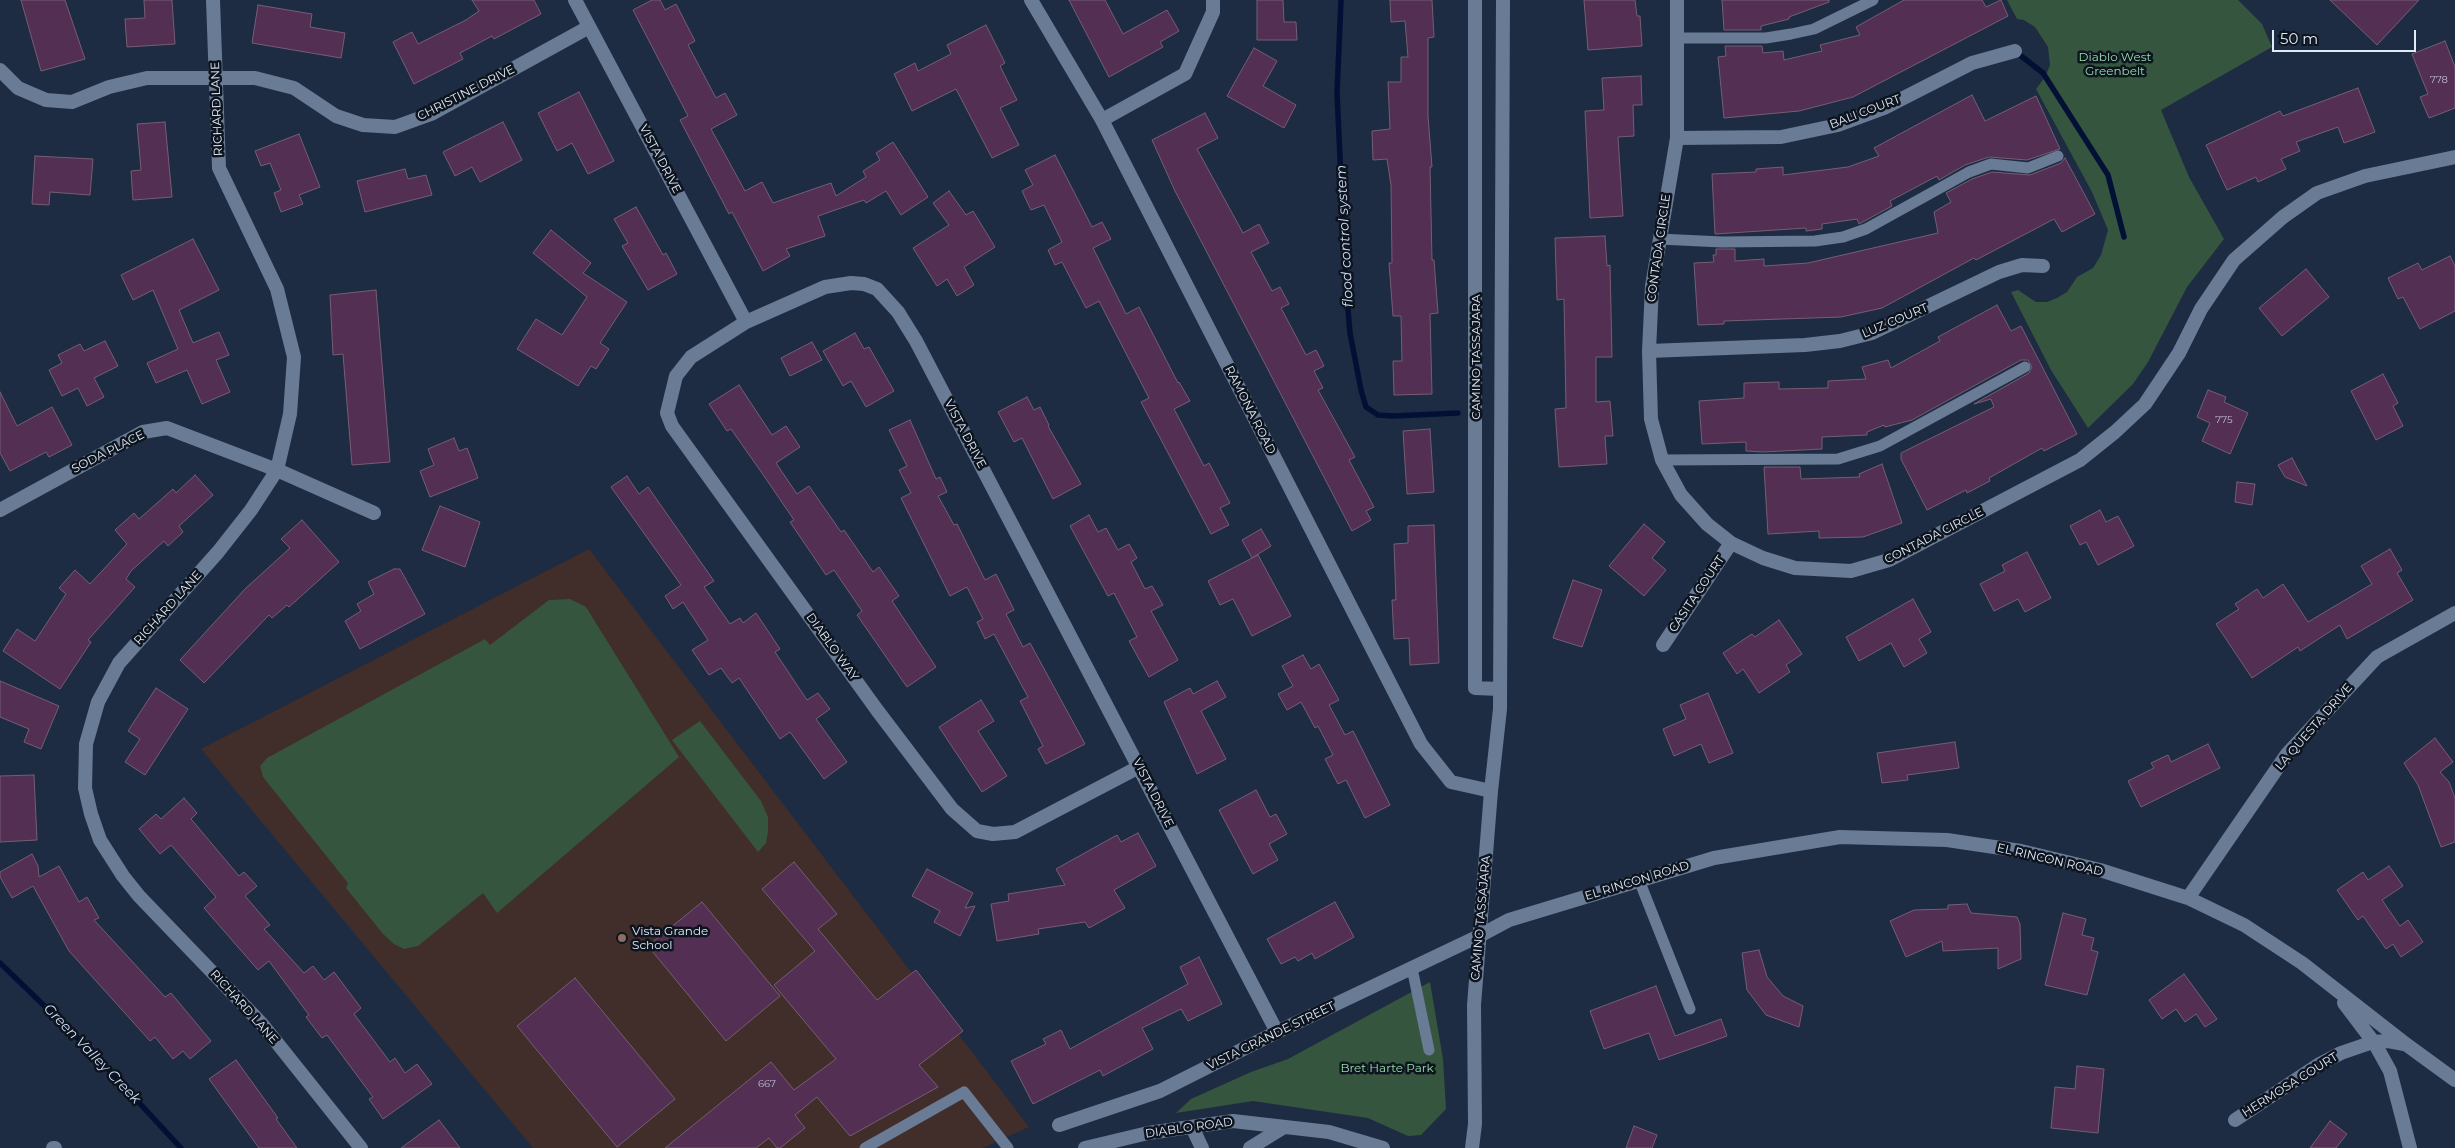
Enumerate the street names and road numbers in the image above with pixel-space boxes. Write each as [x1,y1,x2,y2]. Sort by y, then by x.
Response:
street label: RICHARD LANE [208,62,226,156]
street label: CHRISTINE DRIVE [415,62,517,124]
street label: BALI COURT [1828,92,1902,132]
street label: VISTA DRIVE [636,122,684,196]
street label: CONTADA CIRCLE [1644,193,1674,303]
street label: CAMINO TASSAJARA [1469,294,1483,420]
street label: LUZ COURT [1860,301,1930,341]
street label: RAMONA ROAD [1221,363,1279,457]
street label: VISTA DRIVE [941,397,989,471]
street label: SODA PLACE [69,428,147,476]
street label: CONTADA CIRCLE [1882,505,1986,567]
street label: CASITA COURT [1666,553,1728,635]
street label: RICHARD LANE [131,568,205,648]
street label: DIABLO WAY [803,610,861,684]
street label: LA QUESTA DRIVE [2272,681,2356,773]
street label: VISTA DRIVE [1129,756,1177,830]
street label: EL RINCON ROAD [1996,841,2104,879]
street label: CAMINO TASSAJARA [1468,855,1494,981]
street label: EL RINCON ROAD [1583,858,1691,904]
street label: RICHARD LANE [207,967,281,1047]
street label: VISTA GRANDE STREET [1205,999,1337,1073]
street label: HERMOSA COURT [2239,1050,2341,1120]
street label: DIABLO ROAD [1144,1115,1234,1141]

